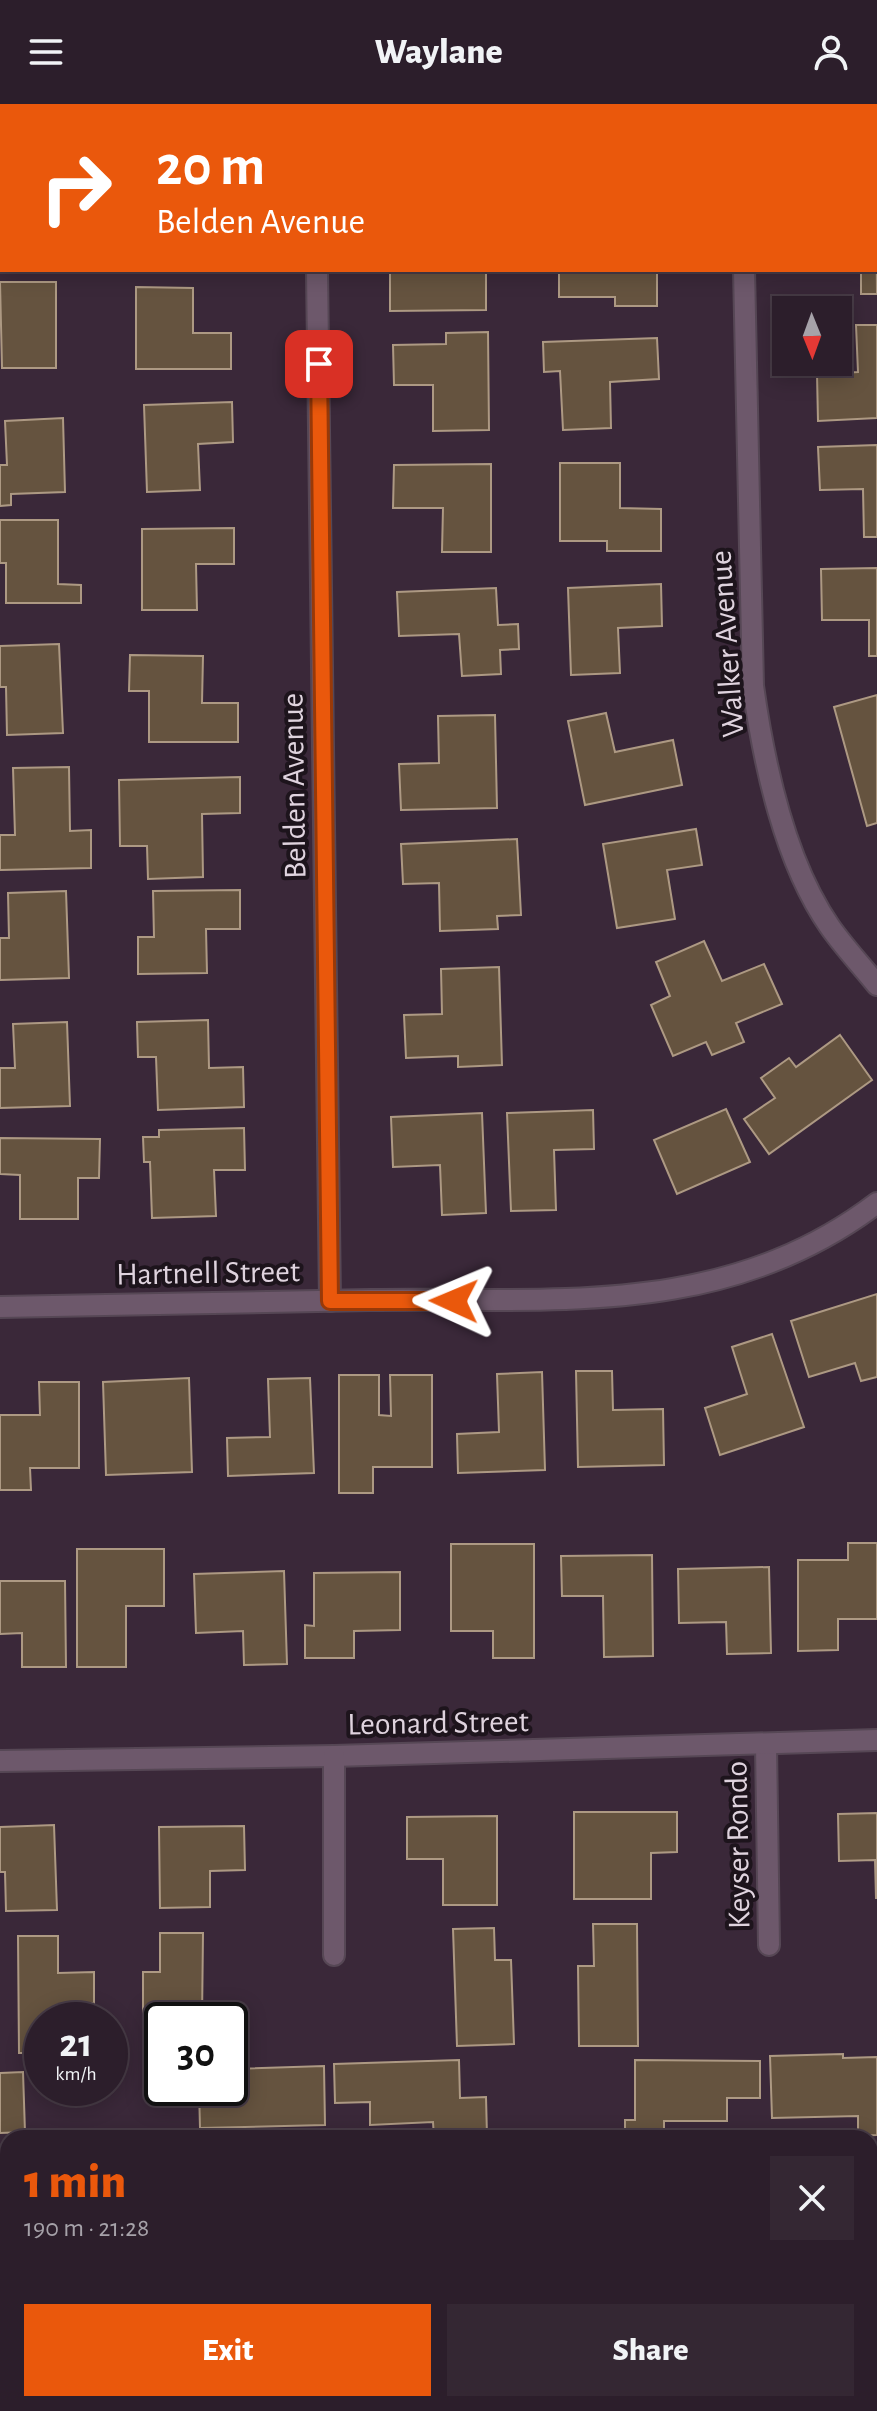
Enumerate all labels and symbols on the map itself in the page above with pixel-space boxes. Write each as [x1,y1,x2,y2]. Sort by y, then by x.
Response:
north arrow [772,296,852,376]
pin [285,330,353,398]
street label: Walker Avenue [705,549,749,739]
street label: Belden Avenue [276,693,312,879]
street label: Hartnell Street [116,1255,300,1291]
position arrow [412,1259,496,1343]
street label: Leonard Street [347,1705,529,1741]
street label: Keyser Rondo [721,1761,755,1929]
speed limit sign: 30 [144,2002,248,2106]

